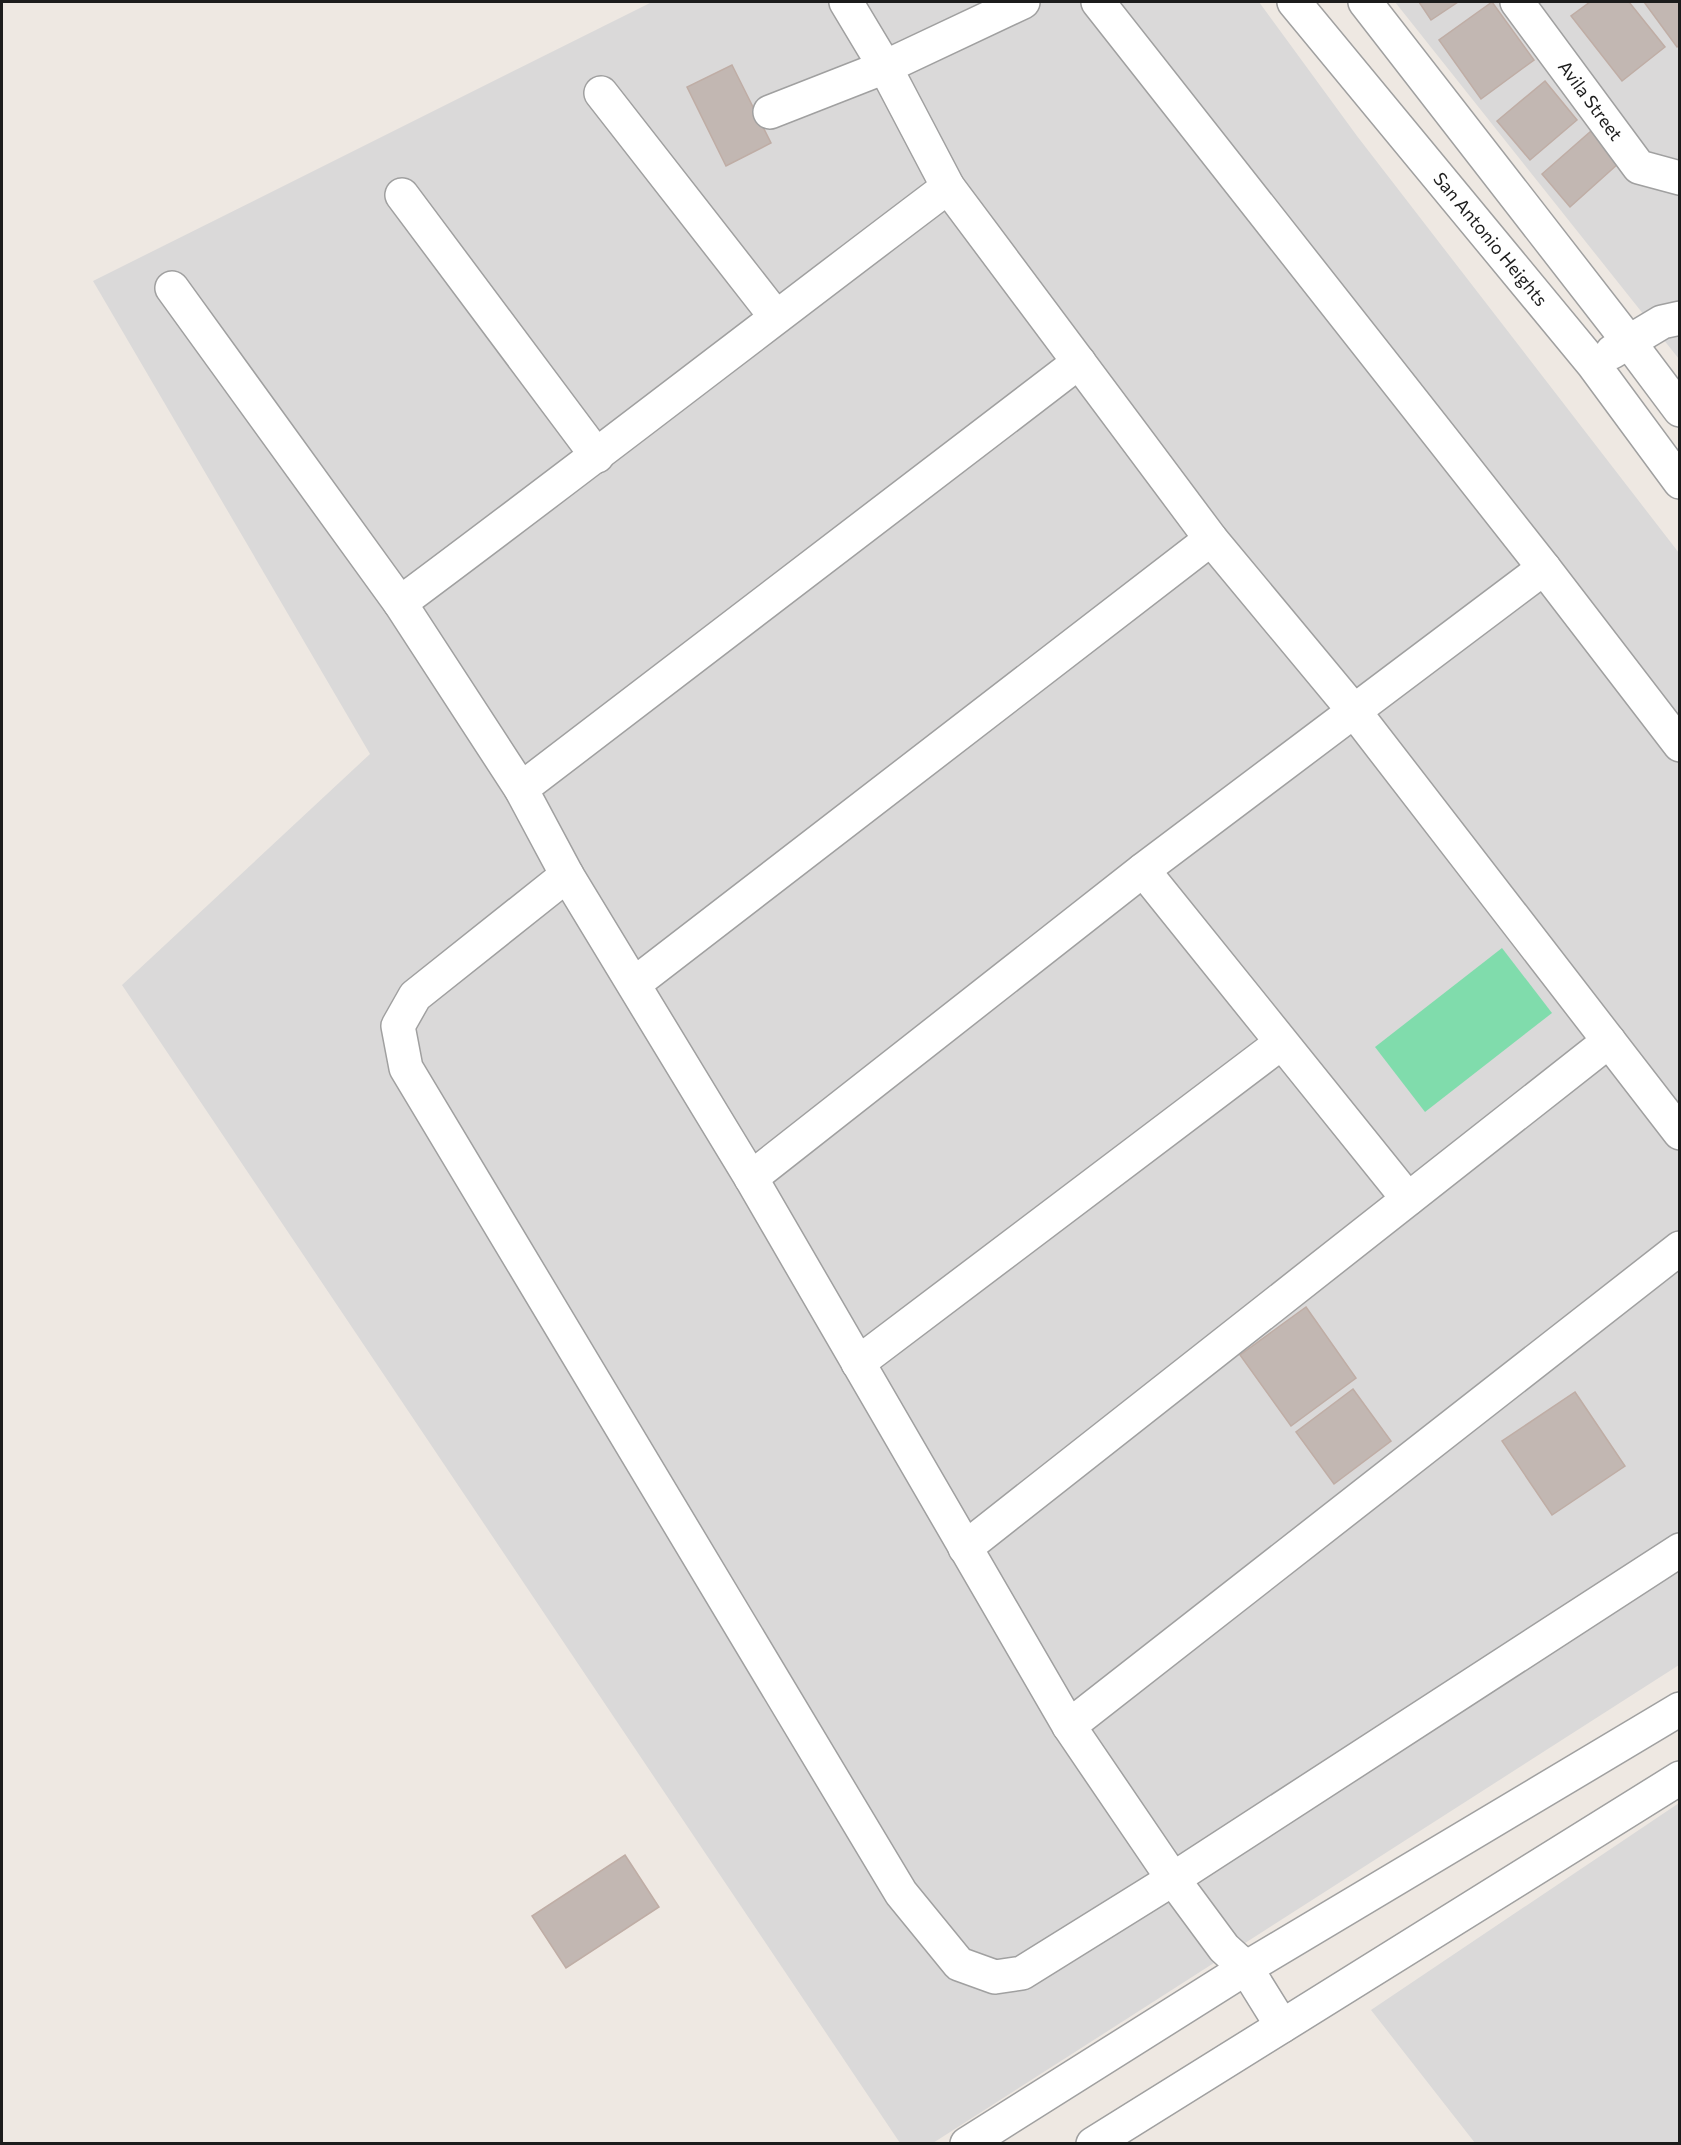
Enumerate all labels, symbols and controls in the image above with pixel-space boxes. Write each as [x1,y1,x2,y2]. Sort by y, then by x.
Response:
street label: Avila Street [1554,56,1628,145]
street label: San Antonio Heights [1429,167,1553,310]

